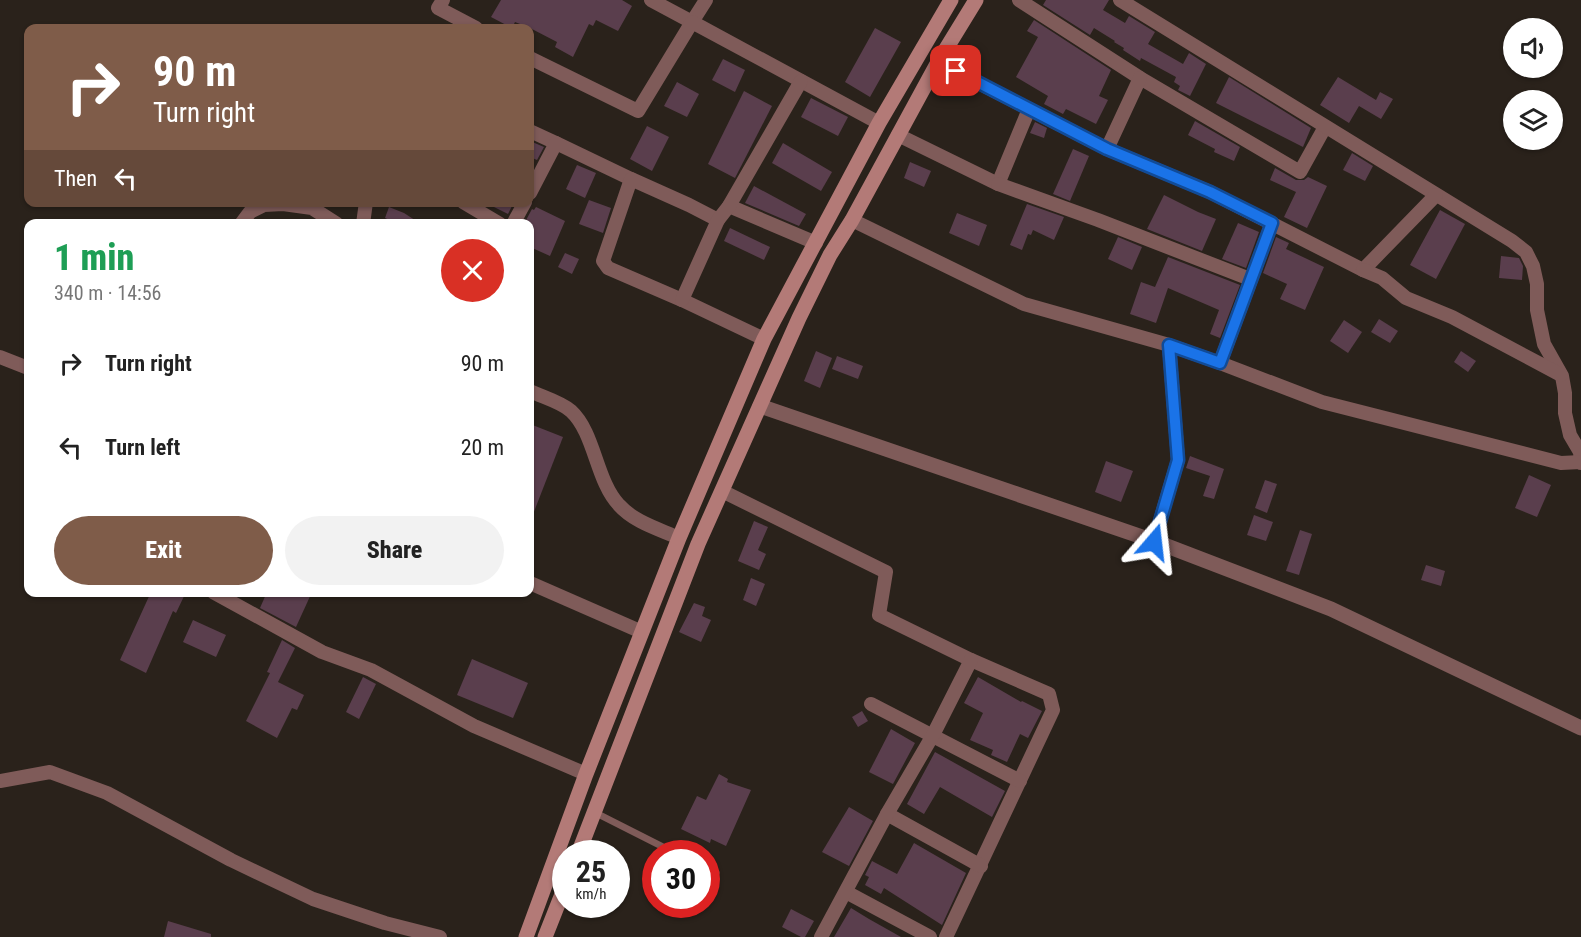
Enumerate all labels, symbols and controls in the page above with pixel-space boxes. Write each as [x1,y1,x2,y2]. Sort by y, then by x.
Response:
map controls [1503,18,1563,150]
button: sound [1503,18,1563,78]
pin [930,45,981,96]
text: 90 m [153,47,236,96]
icon: right [54,48,132,126]
icon: arrive [939,54,972,87]
button: layers [1503,90,1563,150]
text: Turn right [153,97,255,129]
icon: left [109,162,142,195]
text: Then [54,166,97,191]
text: 1 min [54,237,134,279]
button: close [441,239,504,302]
text: 340 m · 14:56 [54,281,161,305]
icon: right [54,347,87,380]
text: Turn right [105,351,192,376]
text: 90 m [461,351,504,376]
icon: left [54,431,87,464]
text: Turn left [105,435,180,460]
text: 20 m [461,435,504,460]
position arrow [1122,510,1186,574]
button: Exit [54,516,273,585]
button: Share [285,516,504,585]
speed limit sign: 30 [642,840,720,918]
text: 25 [576,854,606,889]
text: km/h [576,885,606,903]

